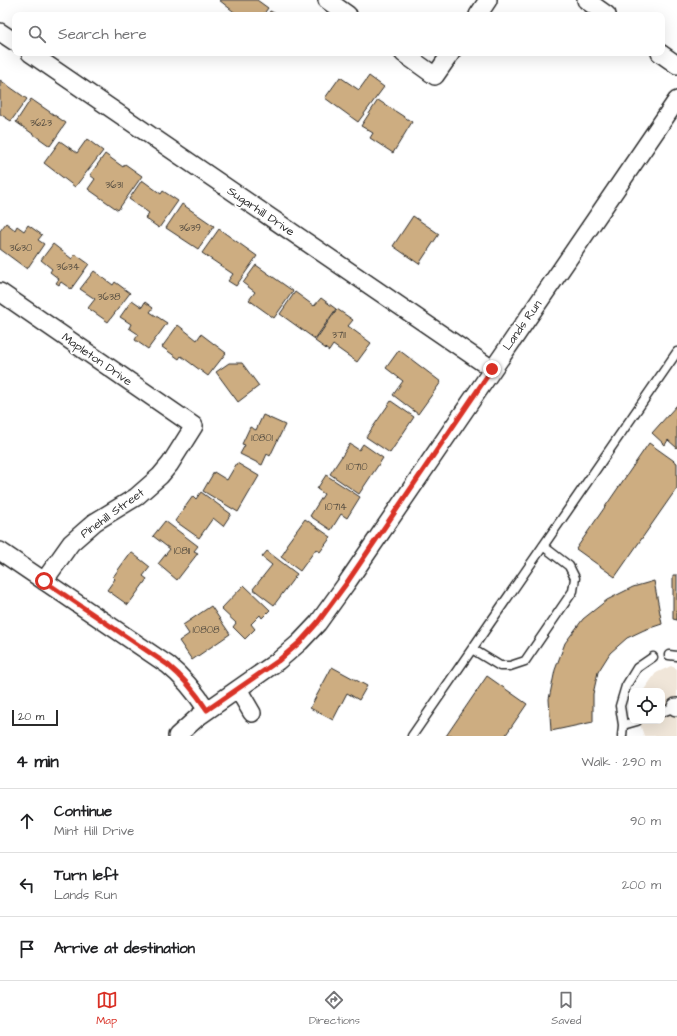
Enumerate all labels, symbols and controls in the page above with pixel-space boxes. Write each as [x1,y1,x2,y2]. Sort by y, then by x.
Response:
search box [12,12,665,56]
icon: search [26,23,48,45]
text: Search here [58,24,147,45]
house number: 3623 [30,116,52,130]
house number: 3631 [105,178,124,192]
street label: Sugarhill Drive [223,183,298,241]
house number: 3639 [179,221,201,235]
house number: 3630 [10,241,32,255]
house number: 3634 [56,260,80,274]
house number: 3638 [98,290,121,304]
street label: Lands Run [499,297,546,354]
house number: 3711 [332,328,347,342]
street label: Mapleton Drive [58,329,136,390]
route end [483,360,501,378]
house number: 10801 [251,431,274,445]
house number: 10710 [346,460,368,474]
street label: Pinehill Street [77,484,148,542]
house number: 10714 [325,500,347,514]
house number: 10811 [174,544,191,558]
route start [35,572,53,590]
house number: 10808 [193,623,220,637]
map controls [629,688,665,724]
button: locate [629,688,665,724]
scale bar [12,708,58,727]
text: 20 m [18,709,44,724]
text: 4 min [16,750,59,774]
text: Walk · 290 m [582,753,661,771]
text: Continue [54,801,112,822]
icon: ahead [16,810,38,832]
text: 90 m [630,812,661,830]
text: Mint Hill Drive [54,822,134,840]
text: Turn left [54,865,118,886]
icon: left [16,874,38,896]
text: 200 m [622,876,661,894]
text: Lands Run [54,886,117,904]
icon: arrive [16,938,38,960]
text: Arrive at destination [54,938,195,959]
tab: Map [96,989,118,1028]
tab: Directions [309,989,360,1028]
tab: Saved [551,989,581,1028]

